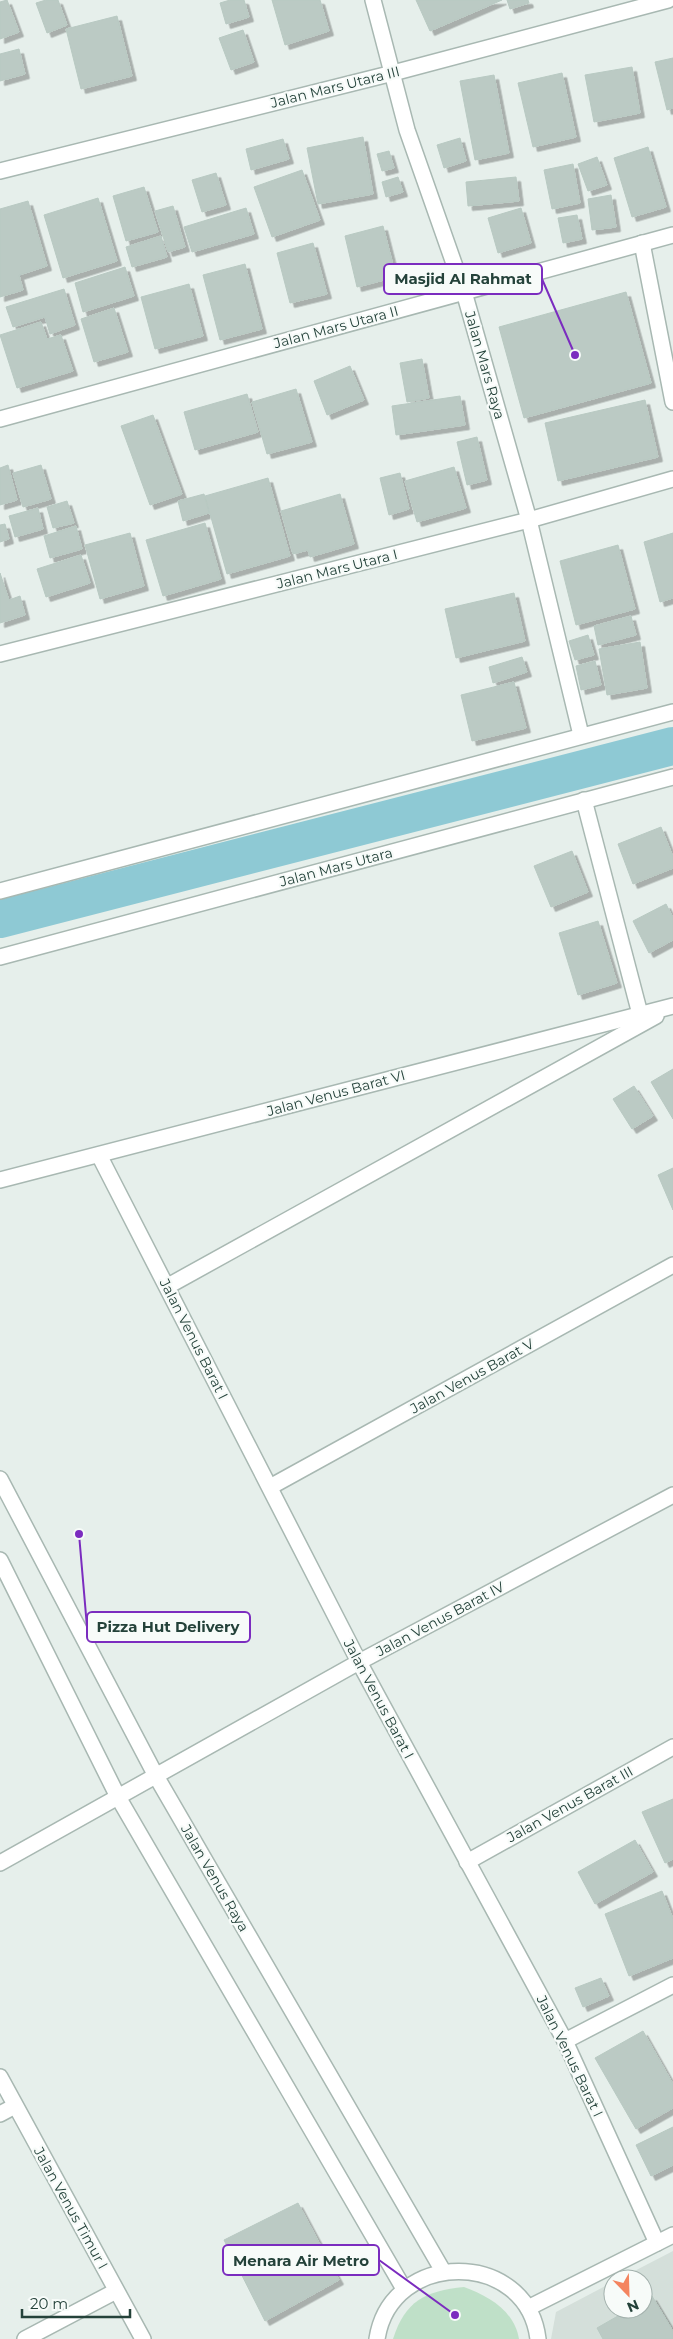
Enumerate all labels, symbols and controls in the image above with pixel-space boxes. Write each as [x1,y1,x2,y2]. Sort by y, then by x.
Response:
street label: Jalan Mars Utara III [268,62,401,112]
callout: Masjid Al Rahmat [384,264,542,294]
text: Masjid Al Rahmat [394,269,532,288]
street label: Jalan Mars Utara II [271,302,400,353]
street label: Jalan Mars Raya [461,308,509,421]
street label: Jalan Mars Utara I [274,545,399,593]
street label: Jalan Mars Utara [277,843,394,891]
street label: Jalan Venus Barat VI [264,1066,407,1120]
street label: Jalan Venus Barat I [155,1275,232,1402]
street label: Jalan Venus Barat V [406,1334,537,1418]
street label: Jalan Venus Barat IV [372,1577,507,1661]
callout: Pizza Hut Delivery [87,1612,250,1642]
text: Pizza Hut Delivery [96,1617,241,1636]
street label: Jalan Venus Barat I [339,1635,418,1762]
street label: Jalan Venus Barat III [503,1762,636,1847]
street label: Jalan Venus Raya [176,1820,253,1935]
street label: Jalan Venus Barat I [532,1991,607,2120]
street label: Jalan Venus Timur I [29,2143,112,2272]
callout: Menara Air Metro [223,2245,379,2275]
text: Menara Air Metro [233,2251,369,2270]
north arrow [603,2269,653,2319]
scale bar [22,2286,130,2318]
text: 20 m [30,2294,68,2313]
text: N [624,2295,642,2316]

